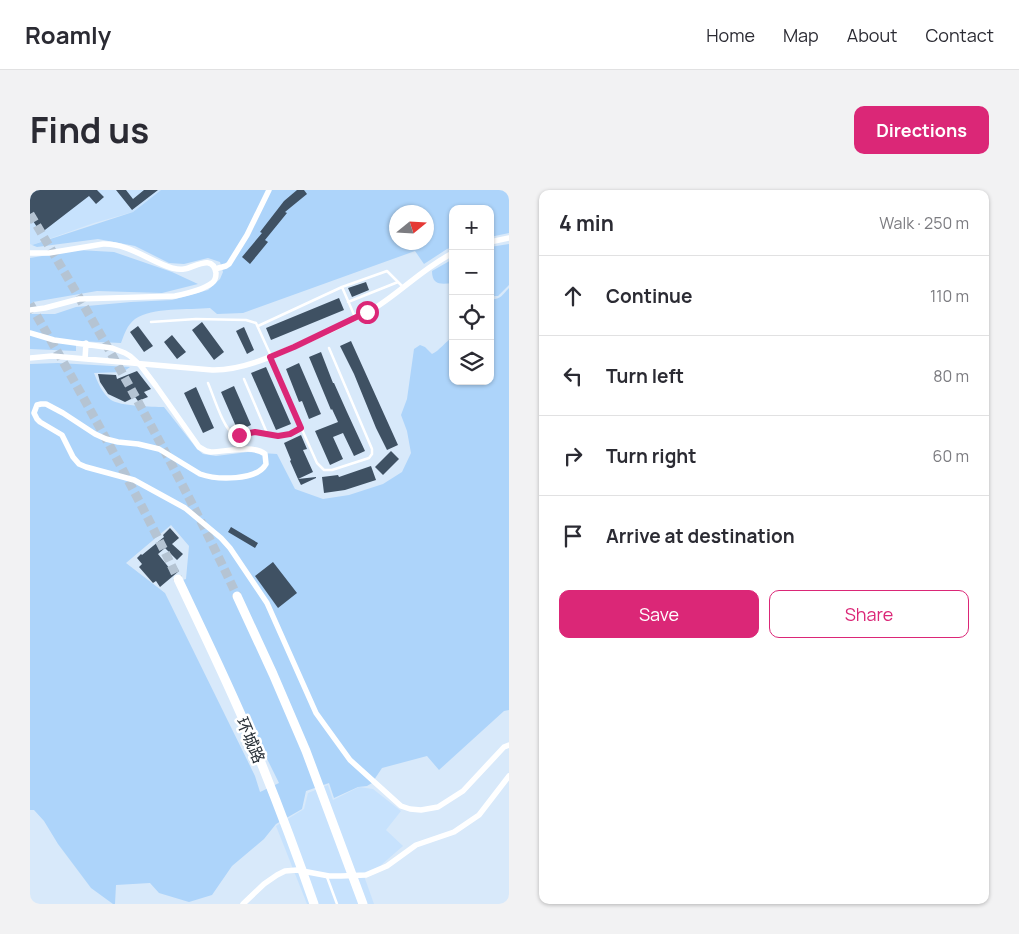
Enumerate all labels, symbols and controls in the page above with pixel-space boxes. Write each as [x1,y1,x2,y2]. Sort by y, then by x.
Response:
text: Roamly [25,18,111,51]
text: Home [706,23,755,47]
text: Map [783,23,819,47]
text: About [847,23,897,47]
text: Contact [925,23,994,47]
text: Find us [30,106,149,154]
button: Directions [854,106,989,154]
north arrow [389,205,434,250]
map controls [449,205,494,385]
button: + [449,205,494,250]
text: 4 min [559,209,614,237]
text: Walk · 250 m [879,212,969,234]
button: − [449,250,494,295]
icon: ahead [559,282,587,310]
text: Continue [606,283,692,309]
text: 110 m [930,285,969,307]
button: locate [449,295,494,340]
route start [356,301,379,324]
button: layers [449,340,494,385]
icon: left [559,362,587,390]
text: Turn left [606,363,684,389]
text: 80 m [933,365,969,387]
route end [228,424,251,447]
icon: right [559,442,587,470]
text: Turn right [606,443,696,469]
text: 60 m [933,445,969,467]
icon: arrive [559,522,587,550]
text: Arrive at destination [606,523,795,549]
button: Save [559,590,759,638]
button: Share [769,590,969,638]
street label: 环城路 [231,714,271,766]

